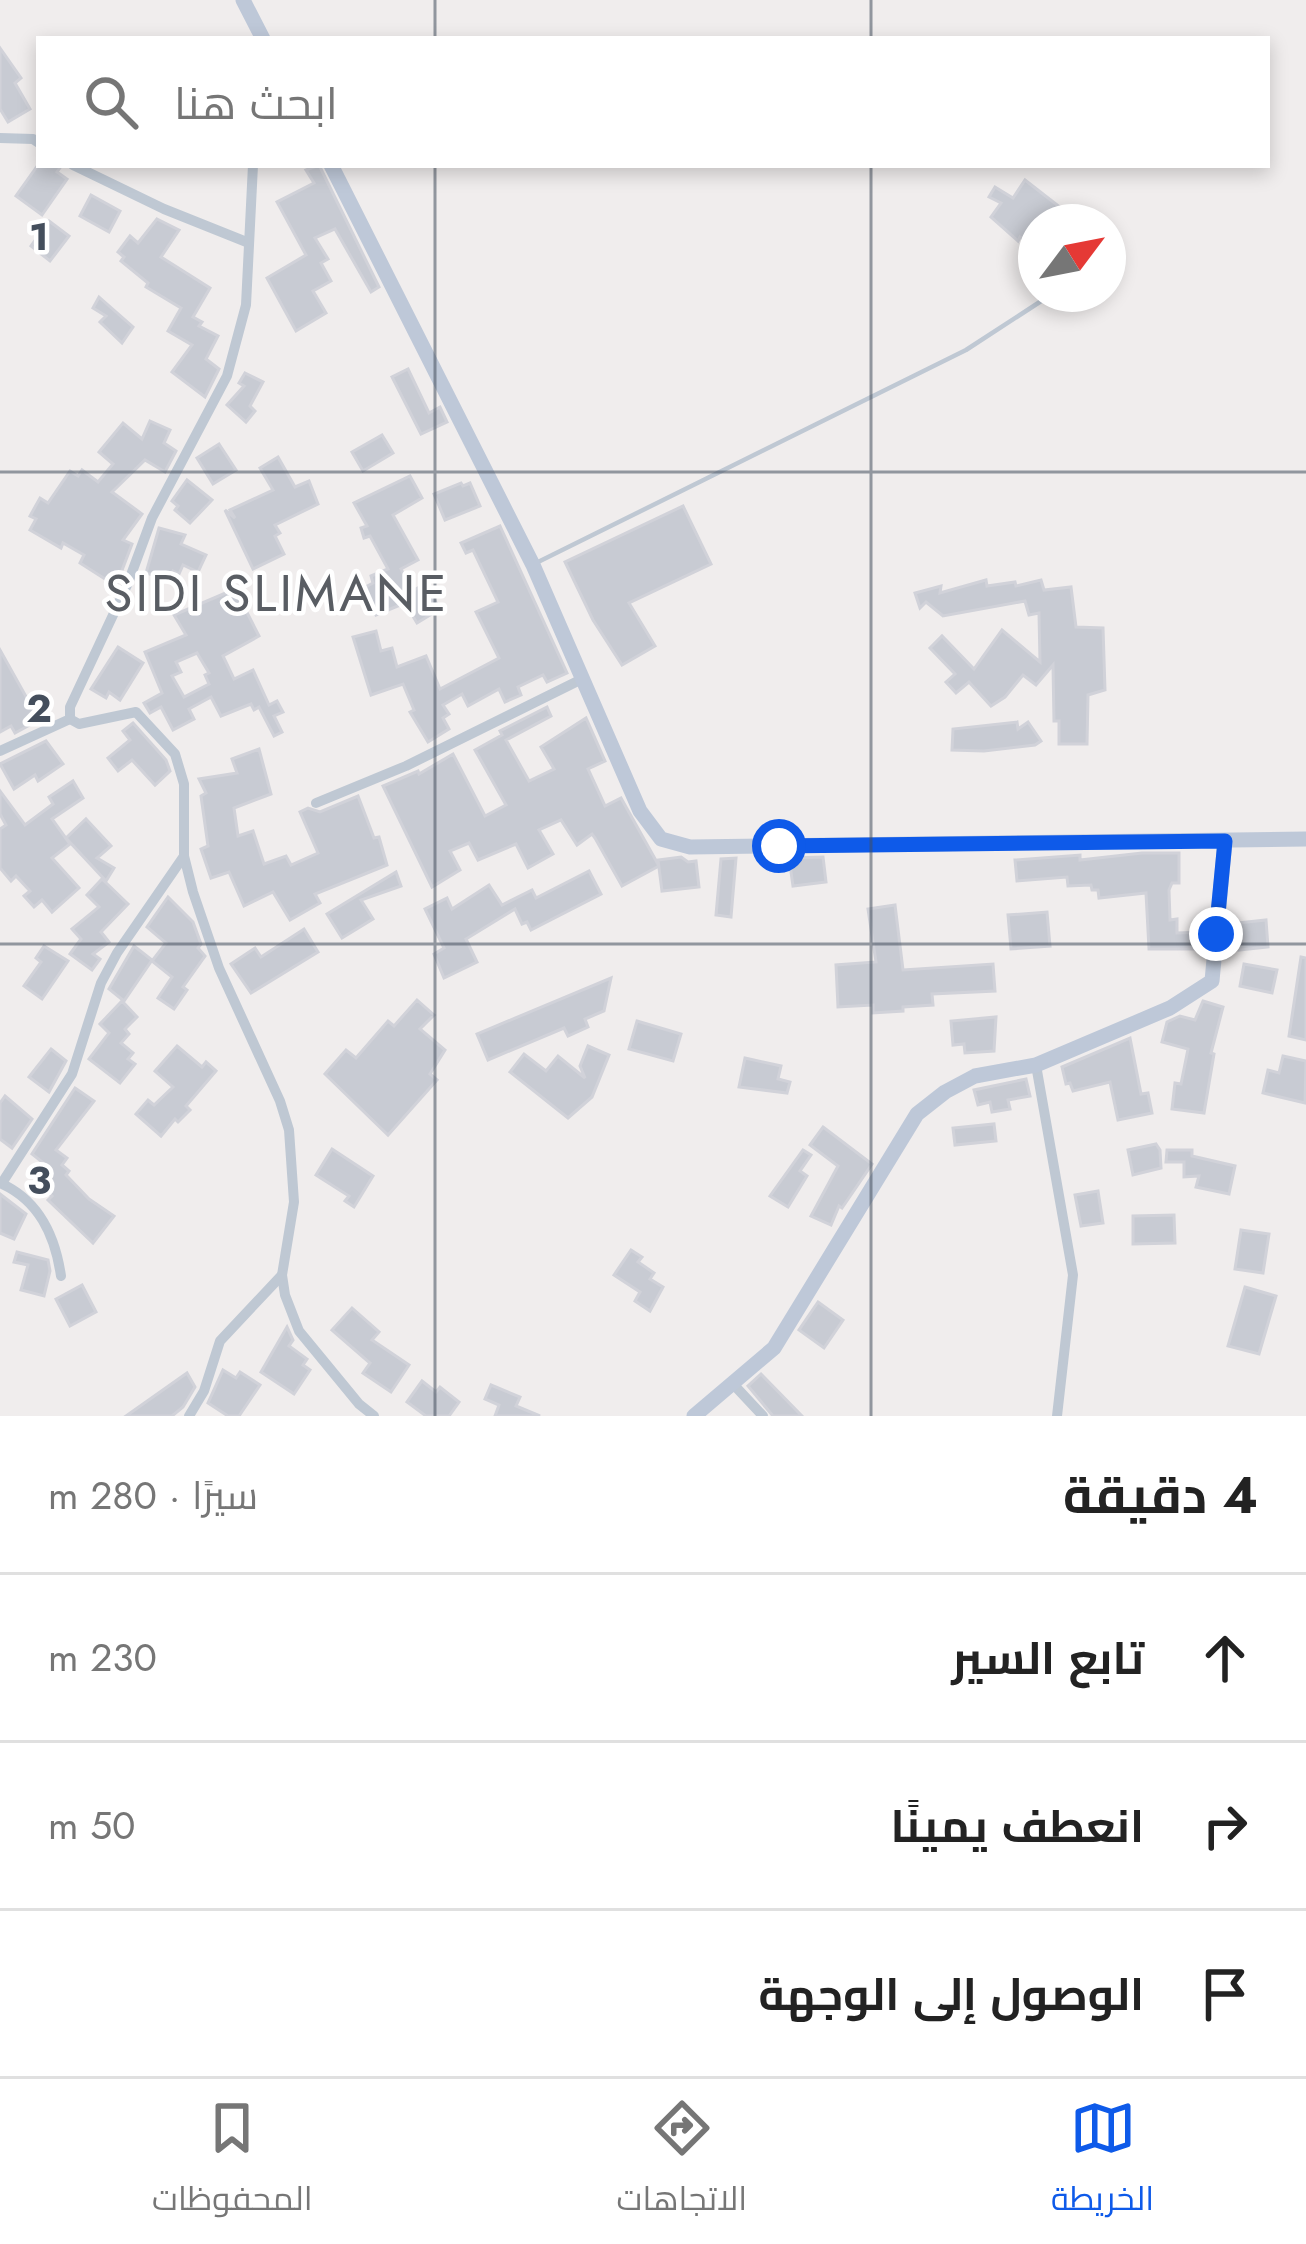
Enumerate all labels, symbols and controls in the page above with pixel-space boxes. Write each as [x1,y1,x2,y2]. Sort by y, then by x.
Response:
search box [36,36,1270,168]
icon: search [78,69,144,135]
text: ابحث هنا [174,71,338,136]
north arrow [1018,204,1126,312]
text: 1 [29,208,49,265]
district label: SIDI SLIMANE [105,556,449,630]
text: 2 [26,680,52,737]
route start [752,819,806,873]
route end [1189,907,1243,961]
text: 3 [27,1152,51,1209]
text: 4 دقيقة [1063,1458,1258,1532]
text: سيرًا · 280 m [48,1467,258,1524]
icon: ahead [1192,1625,1258,1691]
text: تابع السير [952,1626,1144,1691]
text: 230 m [48,1629,157,1686]
icon: right [1192,1793,1258,1859]
text: انعطف يمينًا [891,1794,1144,1859]
text: 50 m [48,1797,136,1854]
icon: arrive [1192,1961,1258,2027]
text: الوصول إلى الوجهة [758,1962,1144,2027]
tab: المحفوظات [152,2095,313,2229]
tab: الاتجاهات [616,2095,747,2229]
tab: الخريطة [1051,2095,1154,2229]

